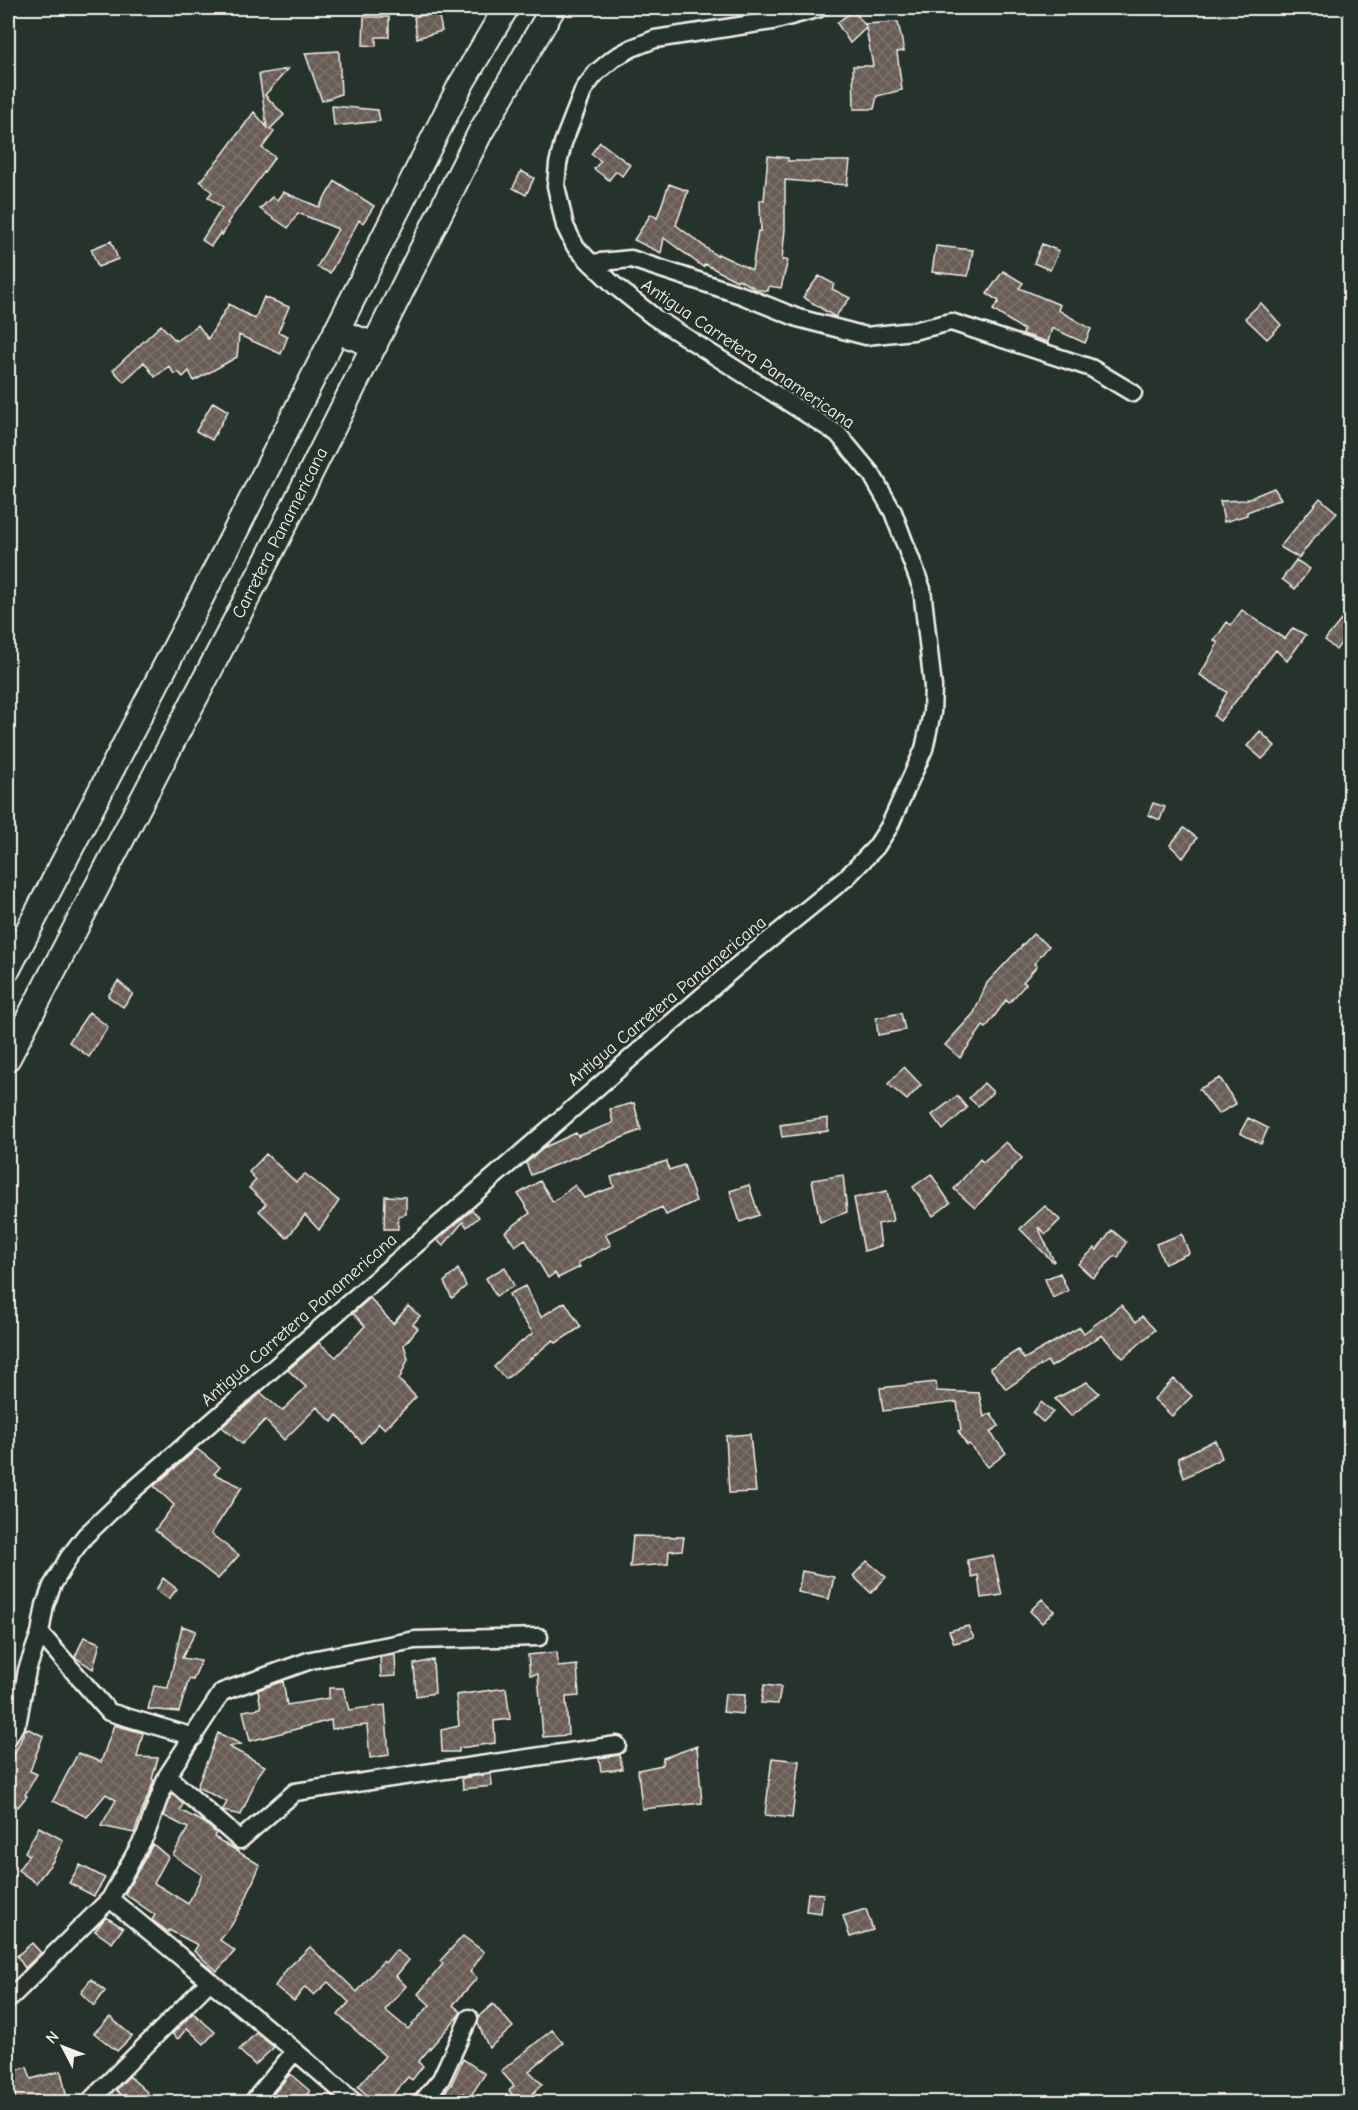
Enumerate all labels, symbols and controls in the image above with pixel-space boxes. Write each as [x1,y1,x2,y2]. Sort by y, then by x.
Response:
street label: Antigua Carretera Panamericana [637,275,859,433]
street label: Carretera Panamericana [228,444,332,622]
street label: Antigua Carretera Panamericana [563,912,771,1090]
street label: Antigua Carretera Panamericana [197,1229,401,1411]
north arrow [33,2017,93,2077]
text: N [42,2028,63,2048]

